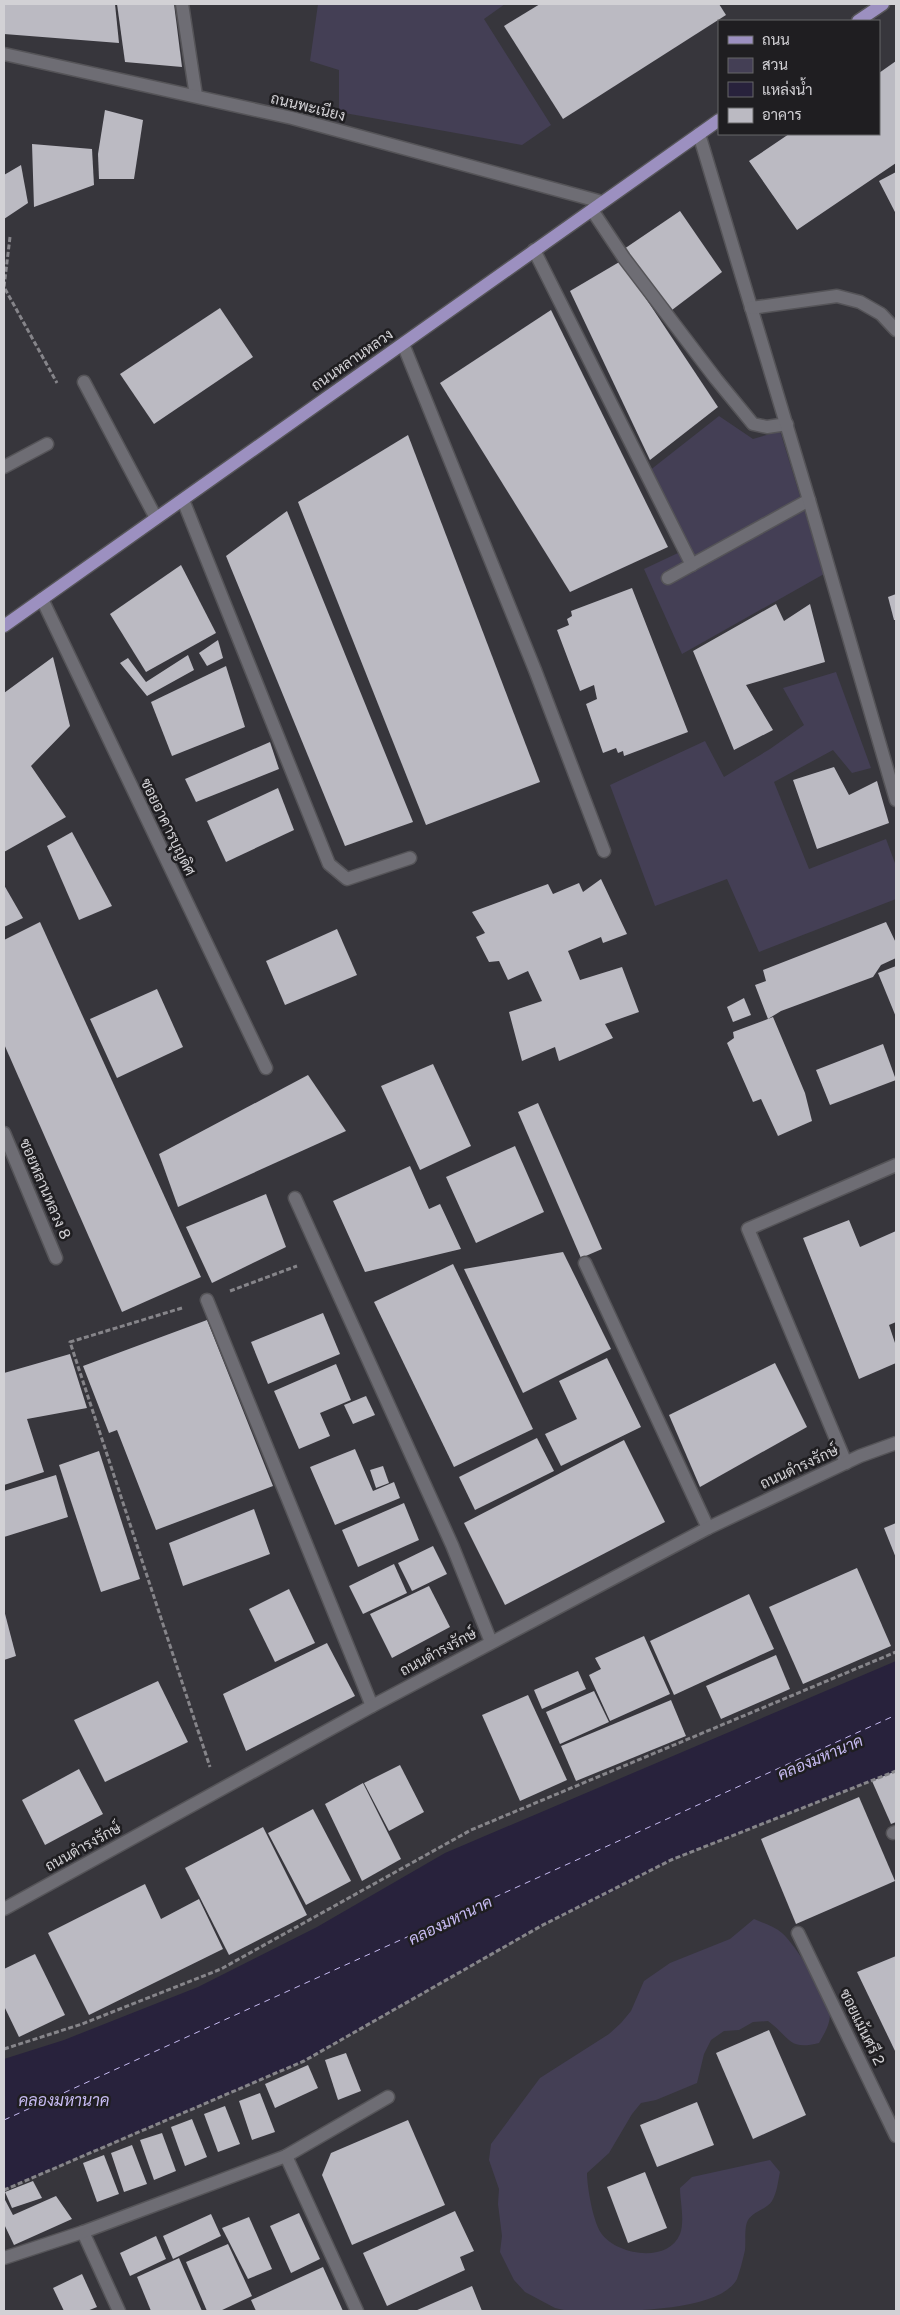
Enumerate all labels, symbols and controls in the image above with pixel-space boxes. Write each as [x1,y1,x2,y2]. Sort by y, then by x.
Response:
legend [718,20,880,135]
text: ถนน [762,31,790,48]
text: สวน [762,56,788,73]
text: แหล่งน้ำ [762,77,813,98]
street label: ถนนพะเนียง [269,88,347,124]
text: อาคาร [762,106,802,123]
street label: ถนนหลานหลวง [308,325,396,394]
street label: ซอยอาคารบุญดิศ [135,775,199,880]
street label: ซอยหลานหลวง 8 [17,1136,74,1242]
street label: ถนนดำรงรักษ์ [757,1440,841,1492]
street label: ถนนดำรงรักษ์ [396,1623,480,1679]
water label: คลองมหานาค [775,1731,866,1784]
street label: ถนนดำรงรักษ์ [41,1817,124,1874]
water label: คลองมหานาค [405,1892,495,1949]
street label: ซอยแม้นศรี 2 [837,1985,889,2068]
water label: คลองมหานาค [19,2091,109,2110]

